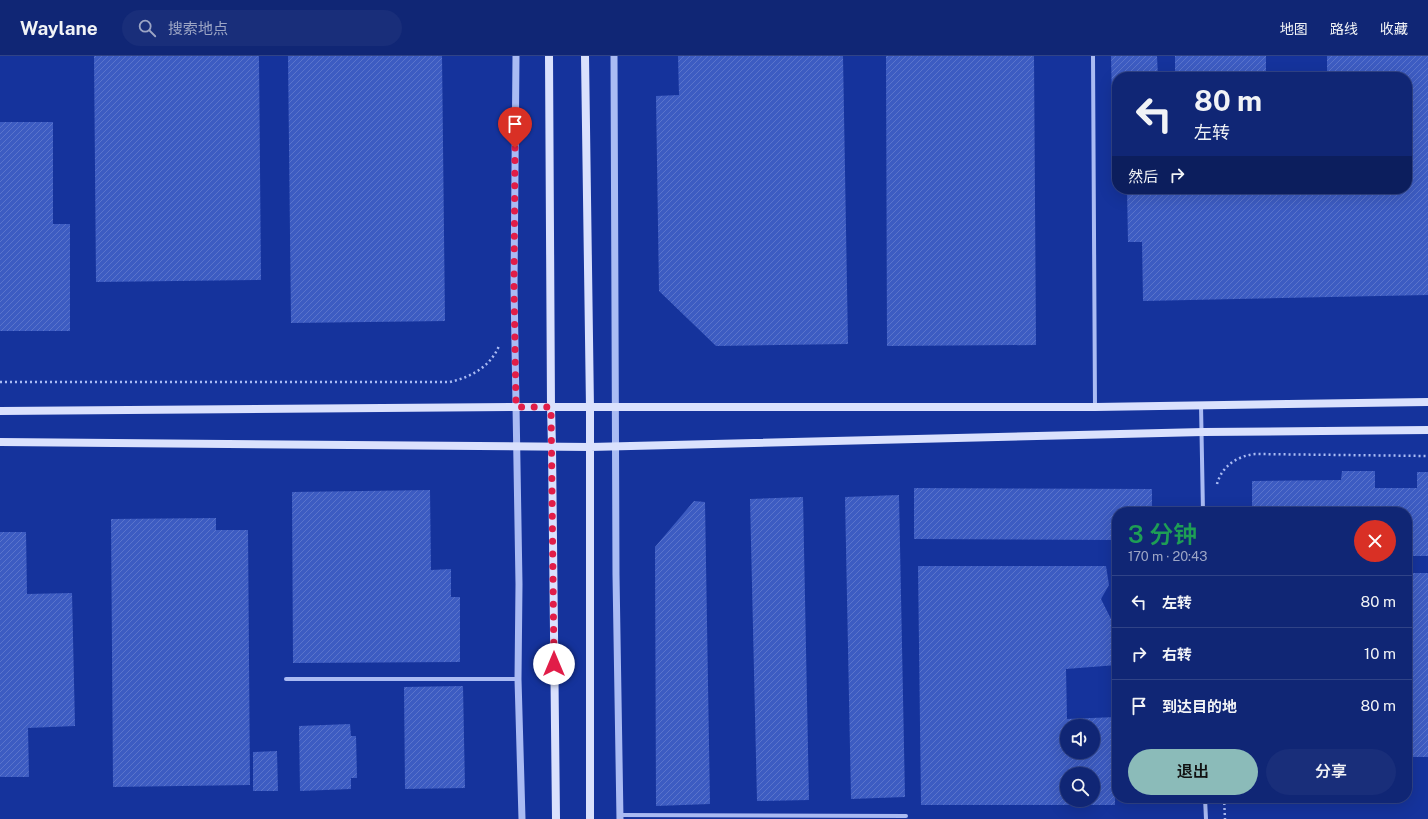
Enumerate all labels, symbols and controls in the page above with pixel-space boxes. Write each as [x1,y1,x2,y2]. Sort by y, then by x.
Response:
search box [122,10,402,46]
text: Waylane [20,17,98,39]
icon: search [136,17,158,39]
text: 搜索地点 [168,20,228,37]
text: 地图 [1280,21,1308,37]
text: 路线 [1330,21,1358,37]
text: 收藏 [1380,21,1408,37]
text: 80 m [1194,84,1262,117]
icon: left [1128,88,1180,140]
pin [498,107,532,148]
icon: arrive [504,113,526,135]
text: 左转 [1194,122,1230,143]
icon: right [1166,164,1188,186]
text: 然后 [1128,168,1158,185]
text: 3 分钟 [1128,520,1197,548]
button: close [1354,520,1396,562]
text: 170 m · 20:43 [1128,549,1207,564]
icon: left [1128,591,1150,613]
text: 80 m [1361,593,1396,610]
text: 左转 [1162,594,1192,611]
position arrow [533,643,575,685]
icon: right [1128,643,1150,665]
text: 10 m [1364,645,1396,662]
text: 右转 [1162,646,1192,663]
icon: arrive [1128,695,1150,717]
text: 80 m [1361,697,1396,714]
text: 到达目的地 [1162,698,1237,715]
map controls [1060,719,1100,807]
button: sound [1060,719,1100,759]
button: 退出 [1128,749,1258,795]
button: 分享 [1266,749,1396,795]
button: search [1060,767,1100,807]

